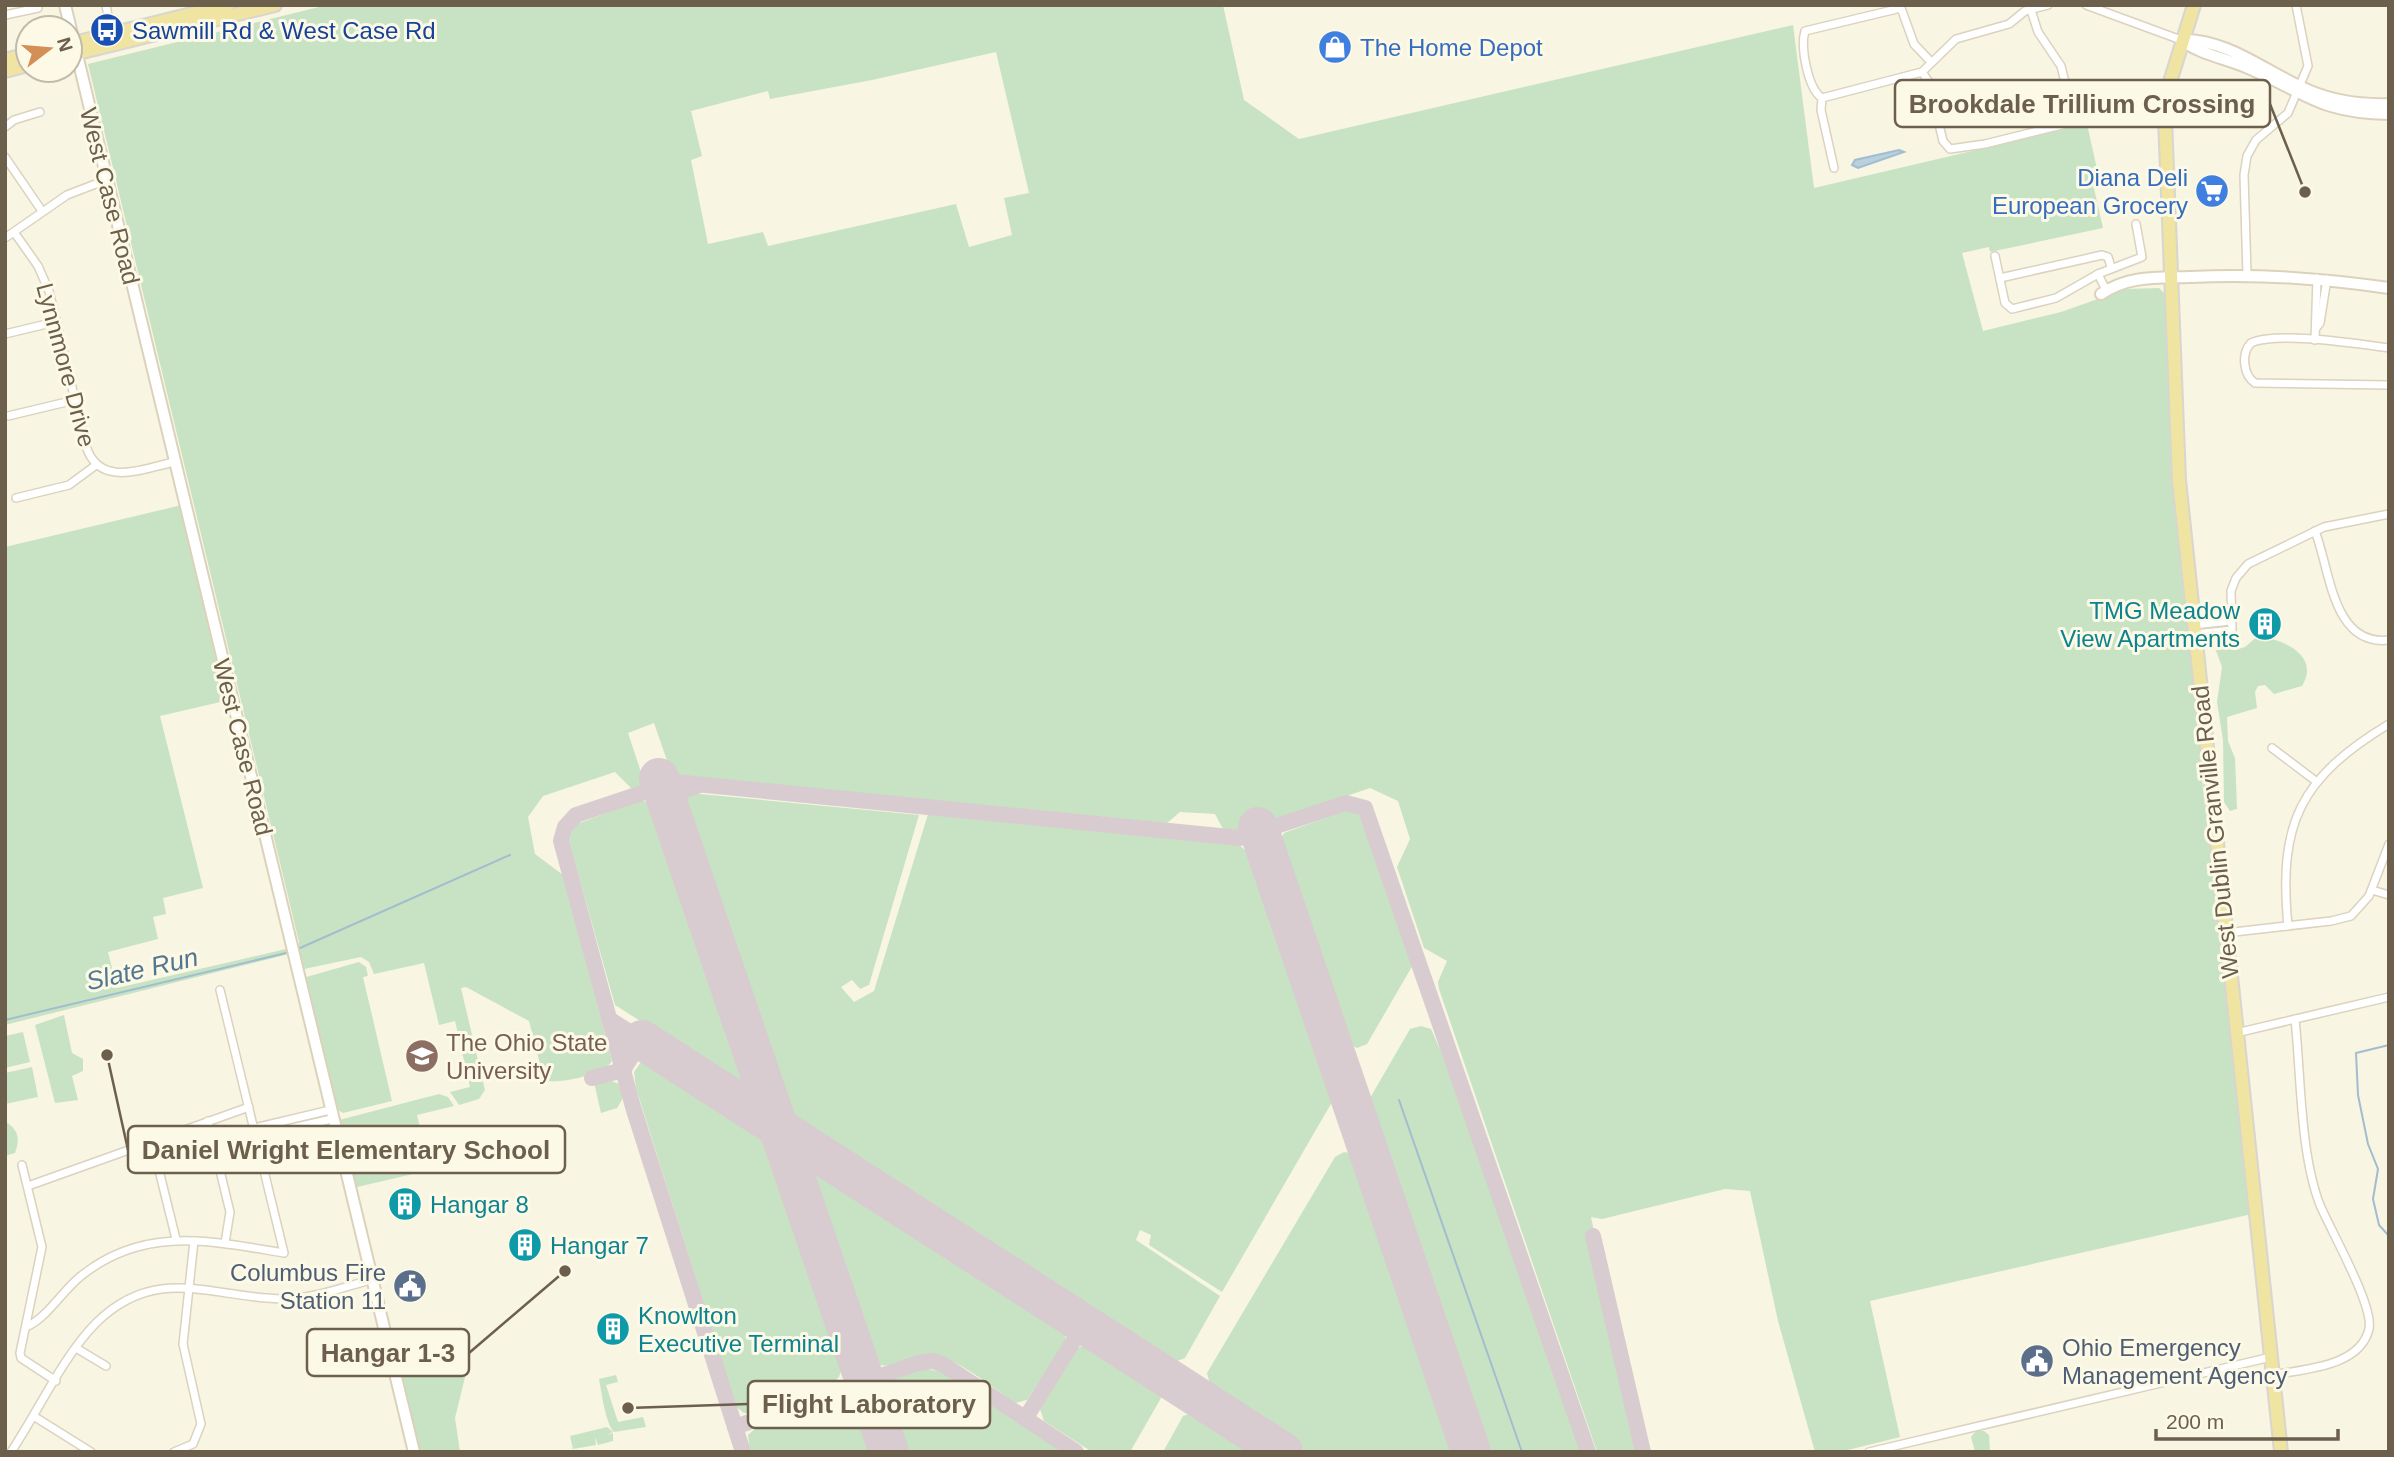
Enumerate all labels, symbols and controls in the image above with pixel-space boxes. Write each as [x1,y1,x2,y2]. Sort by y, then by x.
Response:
bus stop icon: Sawmill Rd & West Case Rd [88,11,126,49]
north arrow [14,14,84,84]
place label: Sawmill Rd & West Case Rd [132,17,436,44]
shop icon: The Home Depot [1316,28,1354,66]
place label: The Home Depot [1360,34,1543,61]
text: N [53,35,77,54]
callout: Brookdale Trillium Crossing [1895,80,2270,127]
text: Brookdale Trillium Crossing [1909,89,2255,119]
street label: West Case Road [75,105,145,287]
place label: Diana Deli European Grocery [1992,164,2188,219]
supermarket icon: Diana Deli European Grocery [2193,172,2231,210]
street label: Lynnmore Drive [31,280,101,450]
place label: TMG Meadow View Apartments [2060,597,2241,652]
building icon: TMG Meadow View Apartments [2246,605,2284,643]
street label: West Case Road [208,656,278,838]
street label: West Dublin Granville Road [2186,684,2244,980]
water label: Slate Run [83,942,201,996]
place label: The Ohio State University [446,1029,607,1084]
school or university icon: The Ohio State University [403,1037,441,1075]
callout: Daniel Wright Elementary School [128,1126,565,1173]
text: Daniel Wright Elementary School [142,1135,550,1165]
building icon: Hangar 8 [386,1185,424,1223]
place label: Hangar 8 [430,1191,529,1218]
building icon: Hangar 7 [506,1226,544,1264]
place label: Hangar 7 [550,1232,649,1259]
place label: Columbus Fire Station 11 [230,1259,386,1314]
public building icon: Columbus Fire Station 11 [391,1267,429,1305]
place label: Knowlton Executive Terminal [638,1302,839,1357]
building icon: Knowlton Executive Terminal [594,1310,632,1348]
callout: Hangar 1-3 [307,1329,469,1376]
place label: Ohio Emergency Management Agency [2062,1334,2287,1389]
text: Hangar 1-3 [321,1338,455,1368]
public building icon: Ohio Emergency Management Agency [2018,1342,2056,1380]
callout: Flight Laboratory [748,1381,990,1428]
text: Flight Laboratory [762,1389,976,1419]
scale bar [2156,1398,2338,1442]
text: 200 m [2166,1410,2224,1433]

